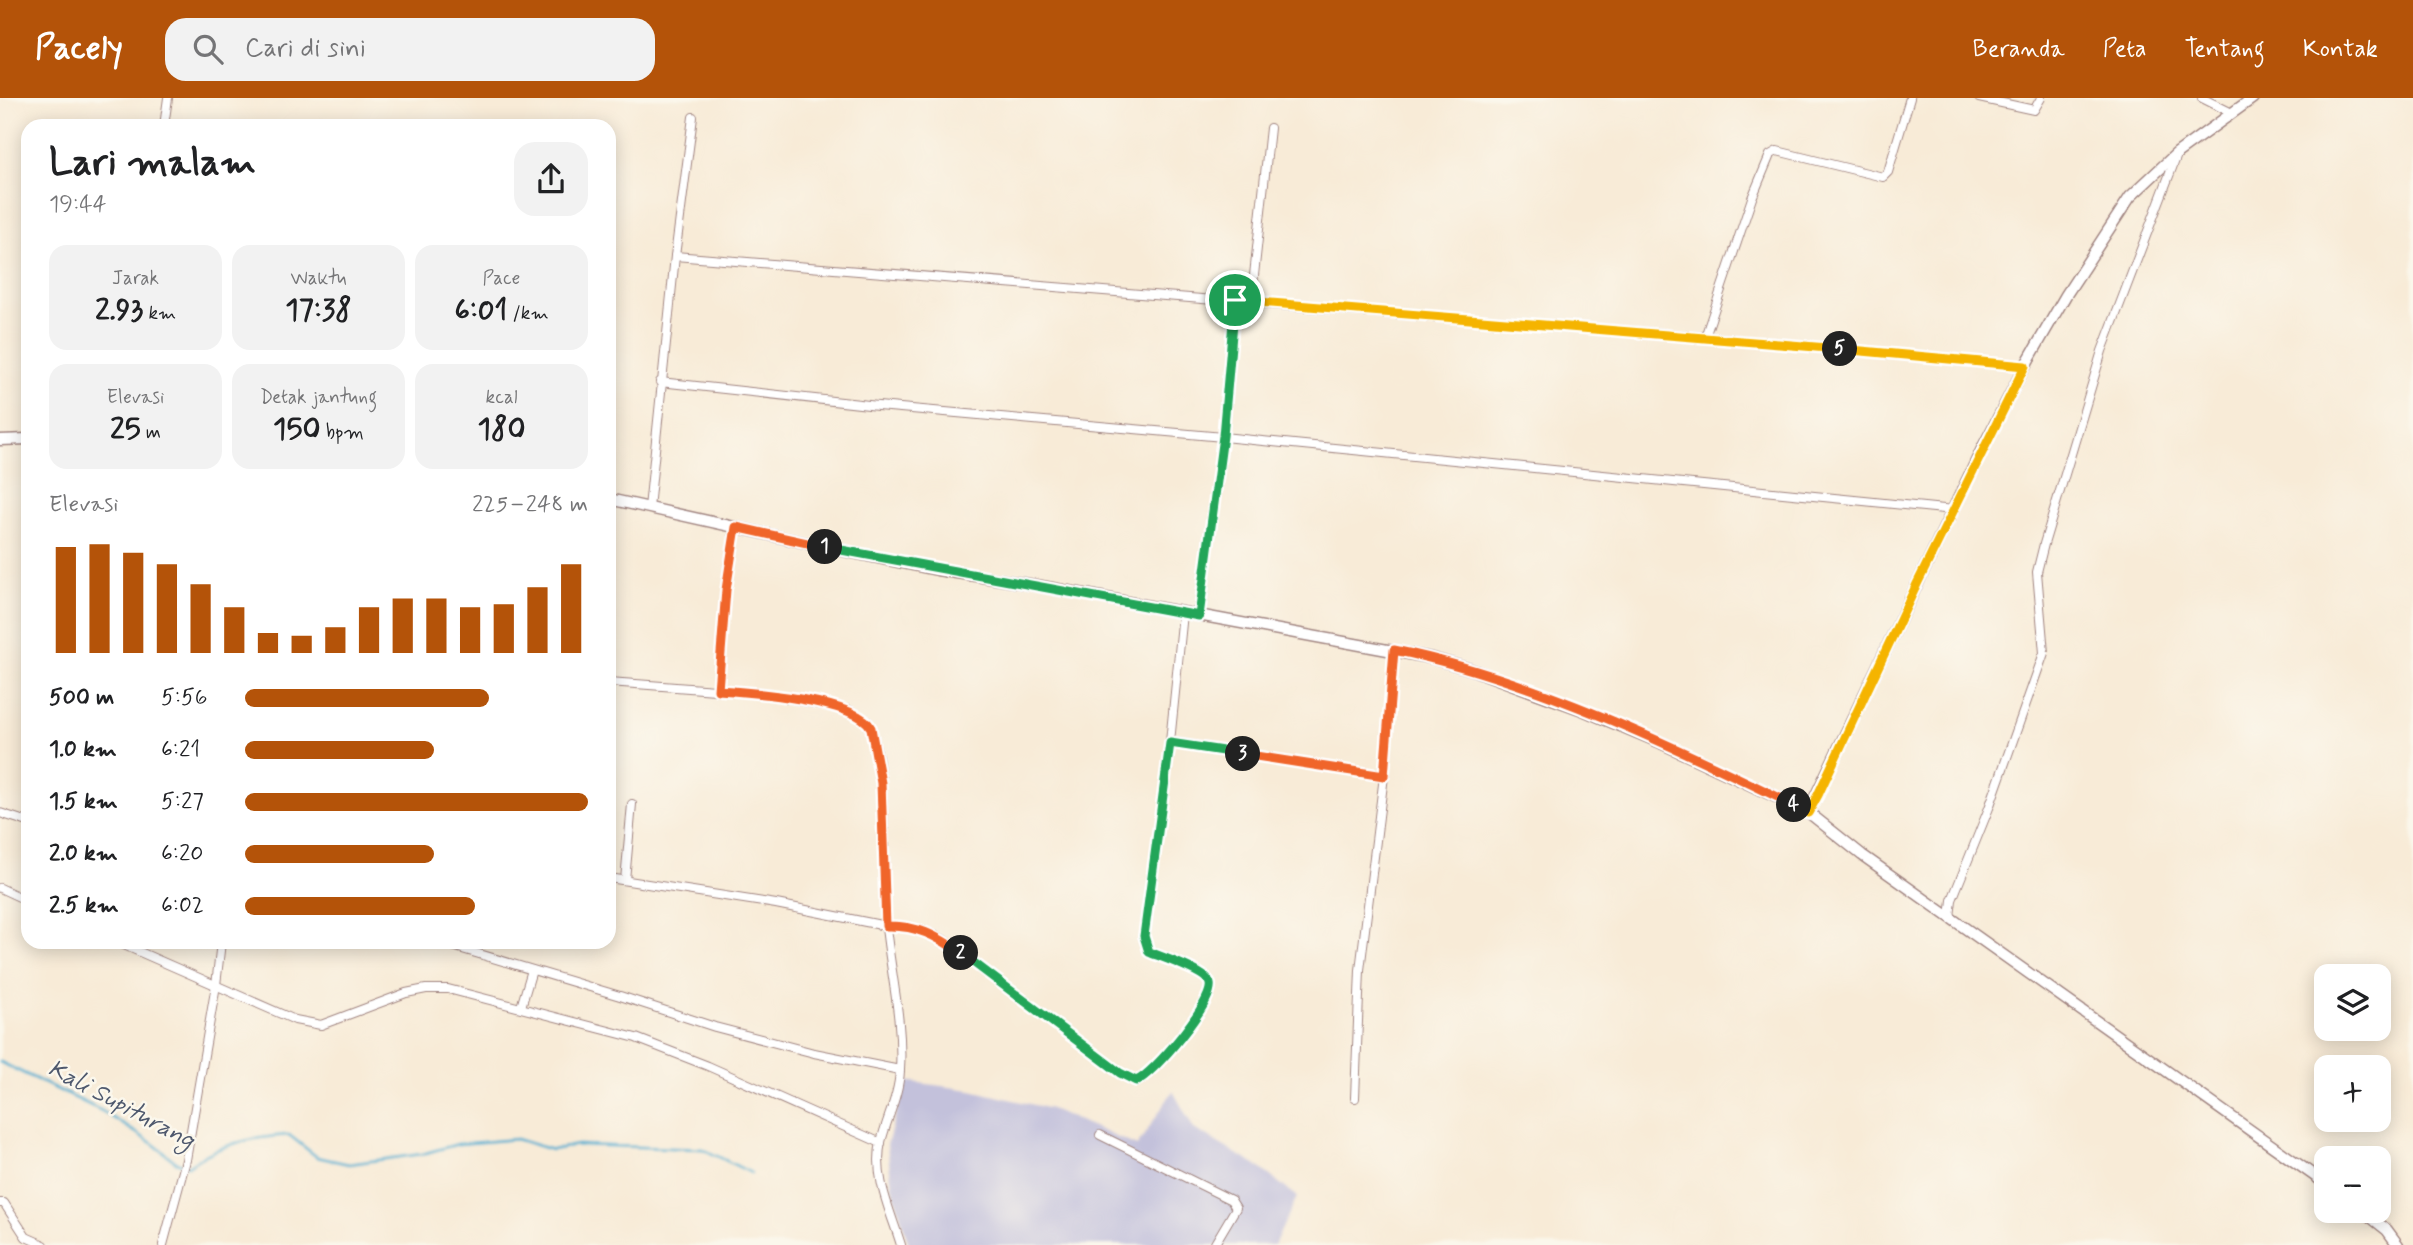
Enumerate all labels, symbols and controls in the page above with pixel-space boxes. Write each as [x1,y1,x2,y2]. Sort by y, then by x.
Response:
search box [165,18,655,81]
text: Pacely [35,27,123,71]
icon: search [189,30,227,68]
text: Cari di sini [245,32,366,66]
text: Beranda [1973,34,2065,65]
text: Peta [2103,34,2146,65]
text: Tentang [2184,34,2265,65]
text: Kontak [2303,34,2378,65]
text: Lari malam [49,139,256,188]
button: share [514,142,588,216]
text: 19:44 [49,190,106,220]
text: Jarak [112,266,159,291]
text: Waktu [290,266,347,291]
text: Pace [483,266,520,291]
pin [1205,270,1265,330]
icon: arrive [1216,281,1254,319]
text: 2.93 [95,291,143,330]
text: 17:38 [285,291,352,330]
text: 6:01 [454,291,507,330]
text: km [143,301,176,326]
text: /km [507,301,549,326]
pin: 5 [1822,331,1857,366]
text: 5 [1834,336,1845,361]
text: Elevasi [107,385,164,410]
text: Detak jantung [260,385,377,410]
text: kcal [486,385,517,410]
text: 25 [110,410,141,449]
text: 150 [273,410,321,449]
text: 180 [478,410,525,449]
text: m [141,420,161,445]
text: bpm [321,420,364,445]
text: Elevasi [49,490,118,520]
text: 225–248 m [472,490,588,520]
pin: 1 [808,530,842,564]
text: 1 [820,534,829,559]
text: 500 m [49,683,114,713]
text: 5:56 [161,683,207,713]
text: 1.0 km [49,735,117,765]
text: 6:21 [161,735,200,765]
pin: 3 [1226,736,1260,772]
text: 3 [1238,741,1247,766]
text: 1.5 km [49,787,118,817]
text: 5:27 [161,787,204,817]
pin: 4 [1776,788,1812,822]
text: 4 [1788,792,1799,817]
text: 2.0 km [49,839,118,869]
text: 6:20 [161,839,203,869]
text: 2.5 km [49,891,119,921]
text: 6:02 [161,891,204,921]
pin: 2 [944,936,978,970]
text: 2 [956,940,965,965]
map controls [2314,964,2391,1223]
button: layers [2314,964,2391,1041]
water label: Kali Supiturang [41,1053,201,1159]
button: + [2314,1055,2391,1132]
button: − [2314,1146,2391,1223]

